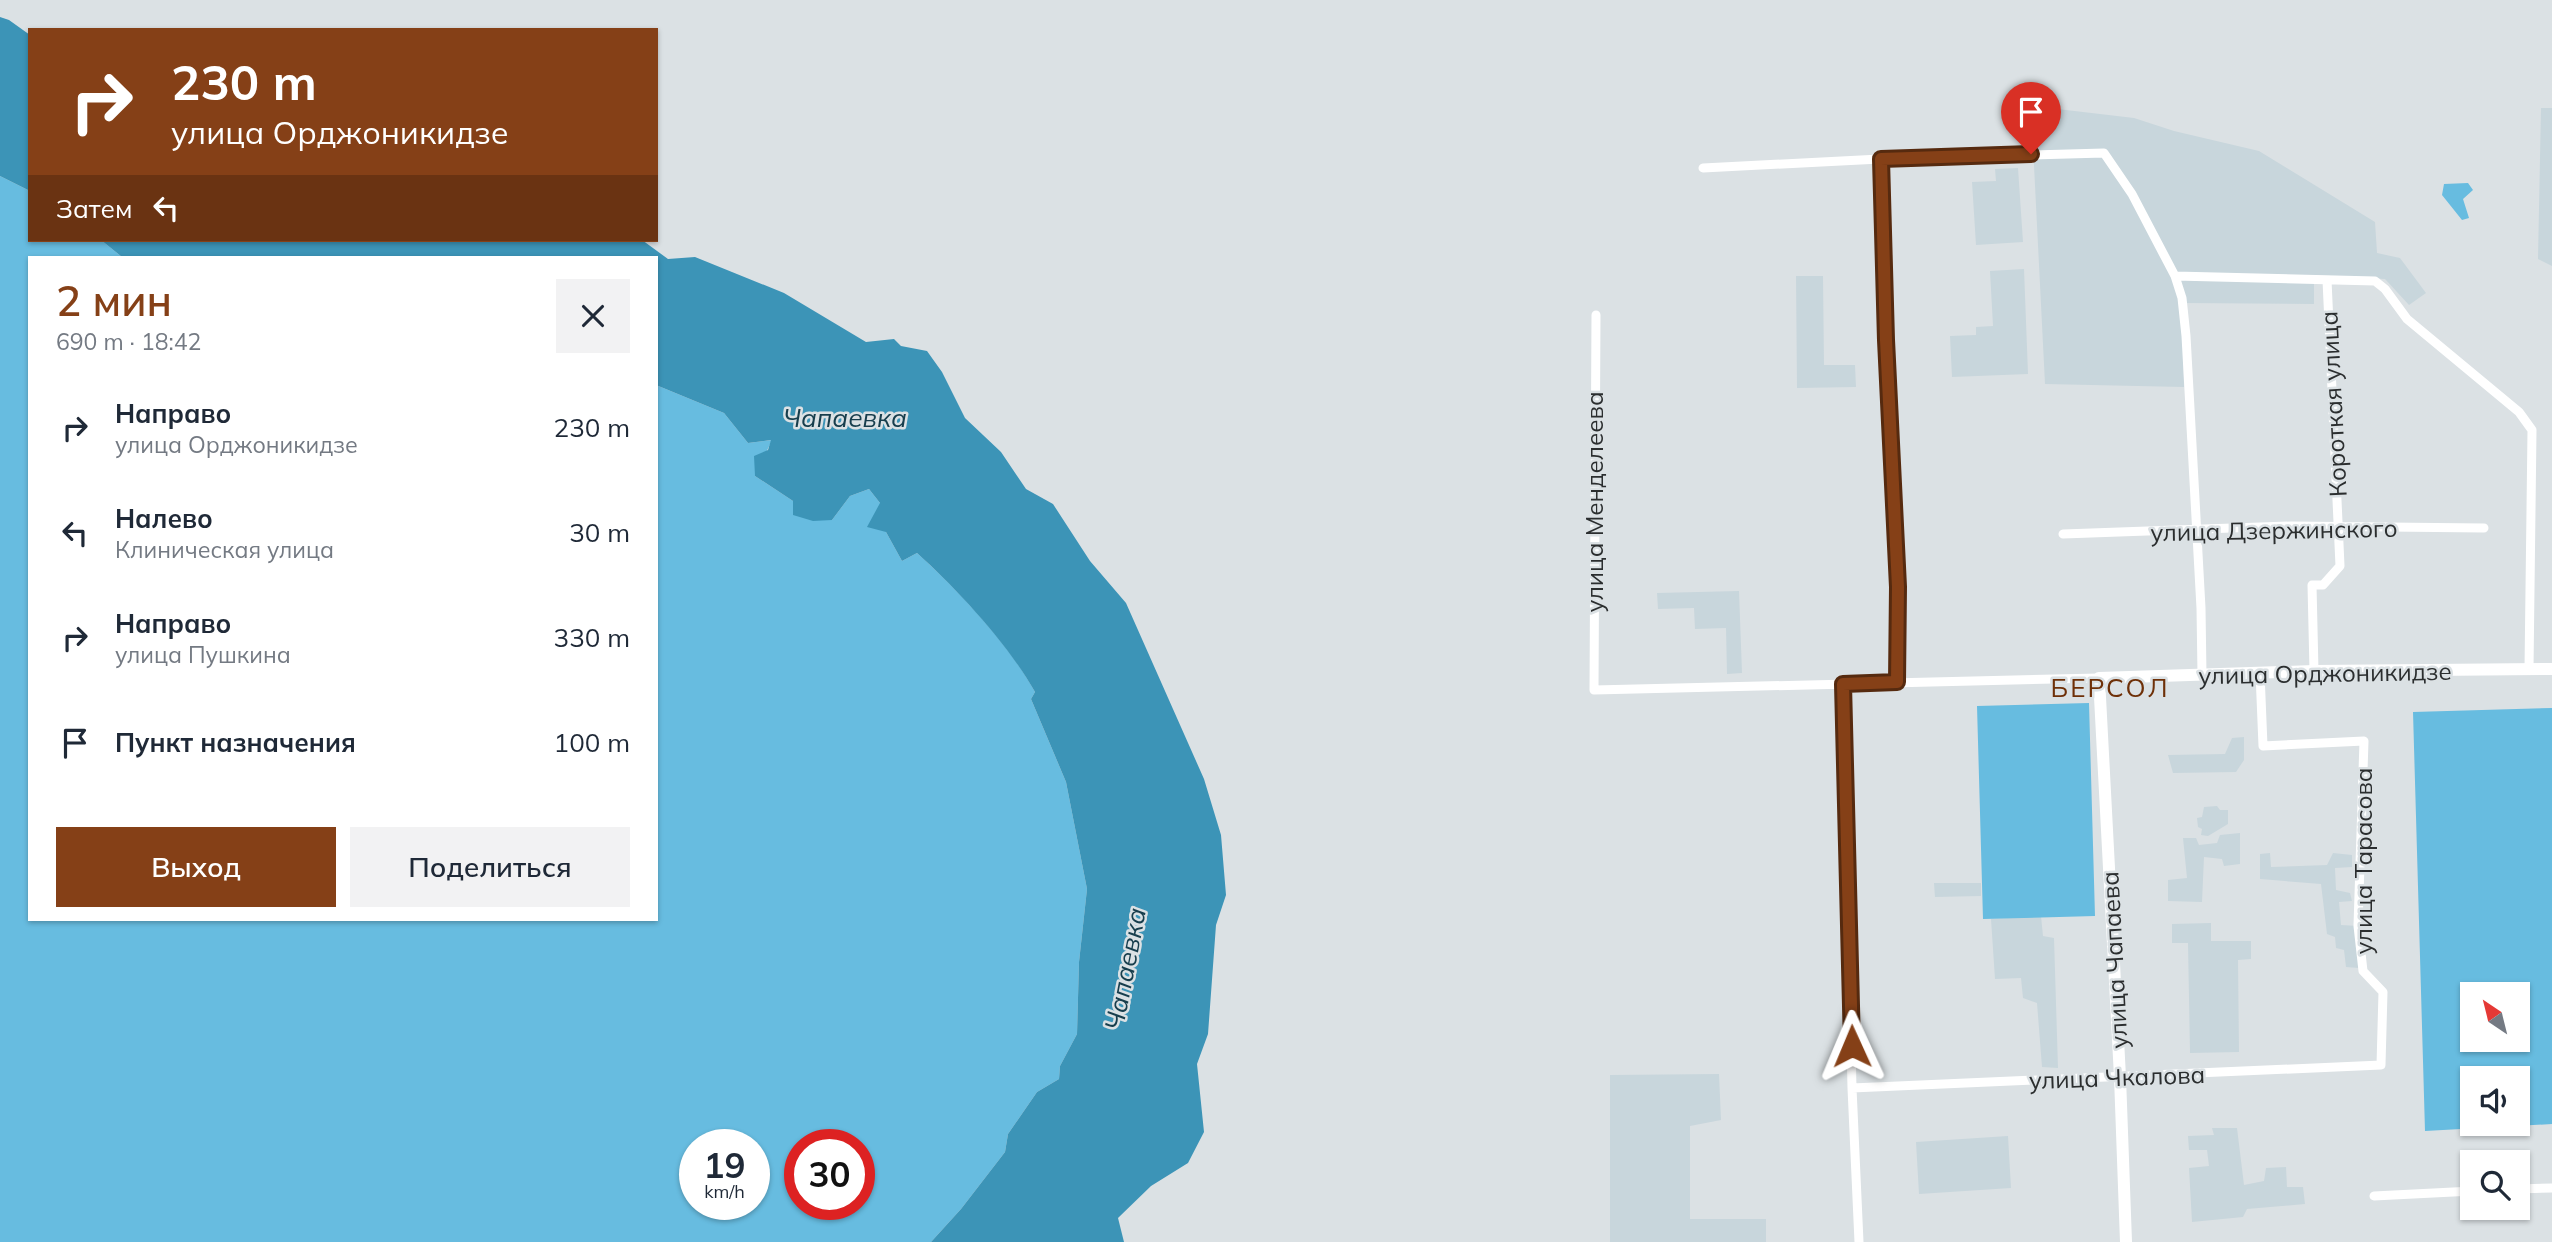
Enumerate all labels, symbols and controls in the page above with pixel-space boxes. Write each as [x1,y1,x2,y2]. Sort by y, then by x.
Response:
text: 230 m [171,51,317,112]
icon: right [56,56,147,147]
pin [2001,82,2061,154]
icon: arrive [2012,93,2050,131]
text: улица Орджоникидзе [171,112,509,152]
icon: left [147,189,185,227]
text: Затем [56,192,133,225]
text: 2 мин [56,274,172,327]
button: close [556,279,630,353]
street label: Короткая улица [2313,310,2353,498]
text: 690 m · 18:42 [56,327,201,356]
street label: улица Менделеева [1579,391,1609,613]
text: Направо [115,397,231,430]
water label: Чапаевка [783,401,907,434]
icon: right [56,409,94,447]
text: 230 m [554,411,630,444]
text: улица Орджоникидзе [115,430,358,459]
text: Налево [115,502,213,535]
street label: улица Дзержинского [2150,513,2398,547]
icon: left [56,514,94,552]
text: 30 m [569,516,630,549]
text: Клиническая улица [115,535,334,564]
text: Направо [115,607,231,640]
icon: right [56,619,94,657]
text: 330 m [554,621,630,654]
text: улица Пушкина [115,640,291,669]
street label: улица Орджоникидзе [2198,656,2452,690]
district label: БЕРСОЛ [2051,671,2169,704]
icon: arrive [56,724,94,762]
text: Пункт назначения [115,726,356,759]
text: 100 m [554,726,630,759]
street label: улица Тарасова [2348,768,2378,954]
button: Выход [56,827,336,907]
button: Поделиться [350,827,630,907]
street label: улица Чапаева [2094,870,2134,1050]
water label: Чапаевка [1097,905,1153,1033]
north arrow [2460,982,2530,1052]
map controls [2460,982,2530,1220]
position arrow [1815,1009,1889,1083]
street label: улица Чкалова [2028,1059,2206,1095]
button: sound [2460,1066,2530,1136]
speed limit sign: 30 [784,1129,875,1220]
text: 19 [703,1143,746,1187]
button: search [2460,1150,2530,1220]
text: km/h [704,1180,745,1203]

